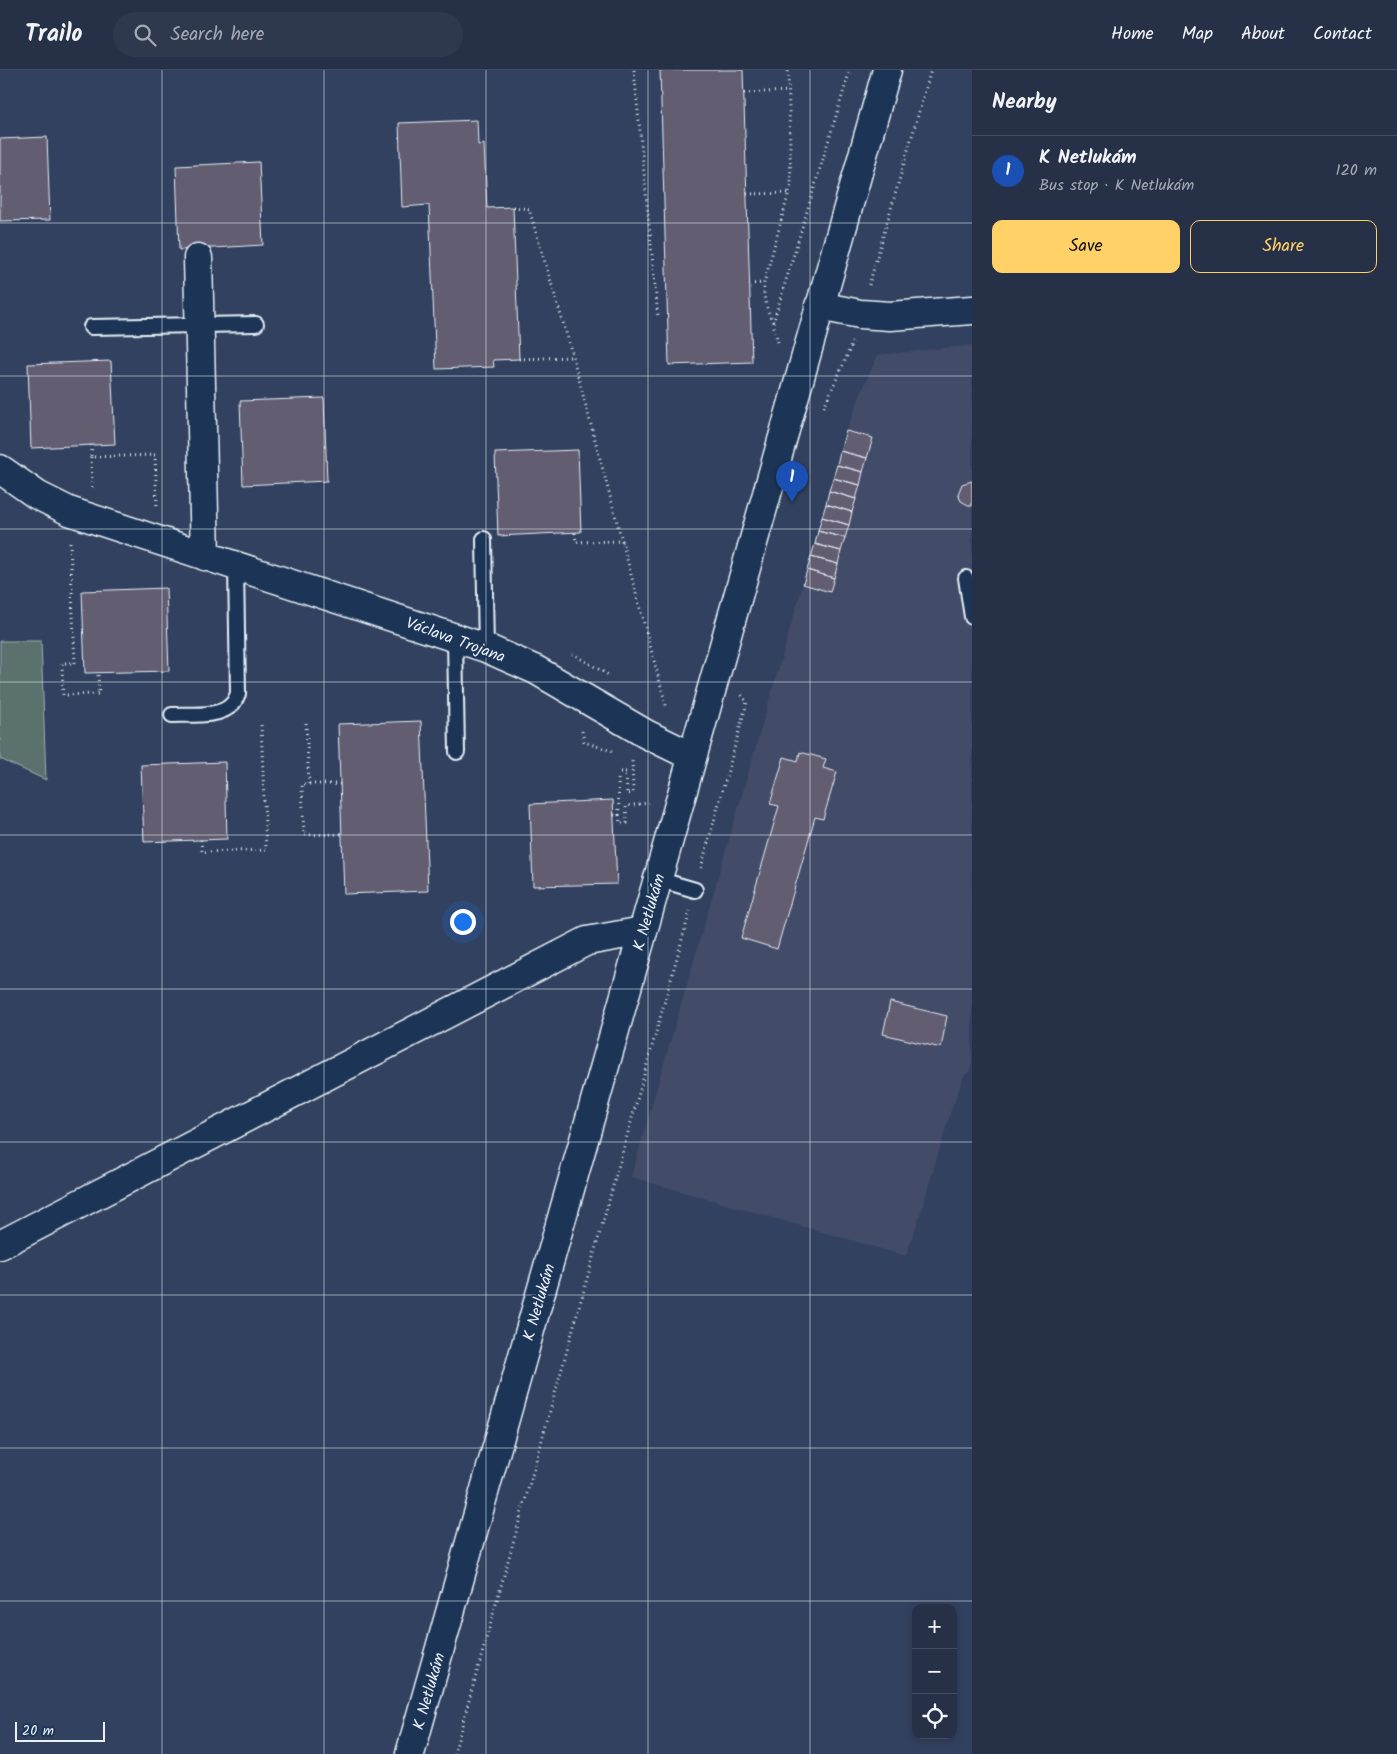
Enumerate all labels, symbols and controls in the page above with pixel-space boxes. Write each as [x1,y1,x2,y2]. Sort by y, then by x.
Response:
search box [113,12,463,57]
text: Trailo [25,15,83,54]
text: Search here [171,20,264,50]
text: Home [1111,20,1154,49]
text: Map [1182,20,1213,49]
text: About [1241,20,1285,49]
text: Contact [1313,20,1372,49]
icon: search [131,21,159,49]
text: Nearby [992,86,1057,119]
text: K Netlukám [1039,143,1137,173]
text: 1 [1006,158,1010,183]
text: 120 m [1336,158,1377,183]
text: Bus stop · K Netlukám [1039,173,1194,198]
button: Save [992,220,1180,273]
button: Share [1190,220,1377,273]
pin: 1 [776,461,808,502]
street label: Václava Trojana [402,611,509,670]
street label: K Netlukám [626,871,672,954]
your location [450,909,476,935]
street label: K Netlukám [516,1261,562,1344]
map controls [912,1604,957,1739]
button: + [912,1604,957,1649]
button: − [912,1649,957,1694]
street label: K Netlukám [406,1650,452,1733]
button: locate [912,1694,957,1739]
scale bar [15,1719,105,1742]
text: 20 m [22,1720,54,1742]

